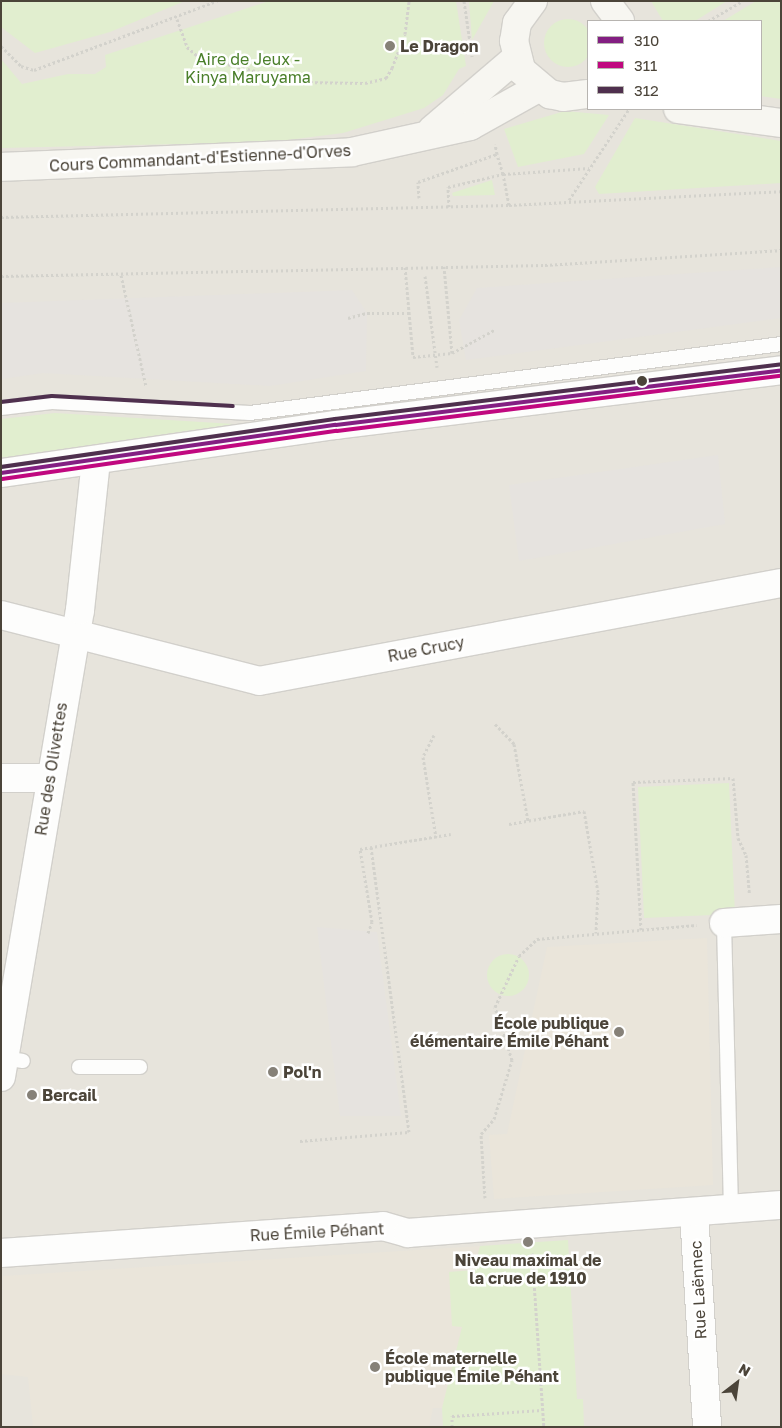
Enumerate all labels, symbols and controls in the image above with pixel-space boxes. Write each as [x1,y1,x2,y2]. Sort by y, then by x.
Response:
legend [587,20,762,110]
text: 310 [634,31,659,49]
place label: Le Dragon [400,36,478,56]
marker: Le Dragon [384,40,396,52]
park label: Aire de Jeux - Kinya Maruyama [185,49,311,87]
text: 311 [634,56,657,74]
text: 312 [634,81,659,99]
street label: Cours Commandant-d'Estienne-d'Orves [49,141,351,175]
unlabelled marker [637,376,647,386]
street label: Rue Crucy [386,632,466,666]
street label: Rue des Olivettes [31,701,71,837]
place label: École publique élémentaire Émile Péhant [410,1013,609,1051]
marker: École publique élémentaire Émile Péhant [613,1026,625,1038]
place label: Pol'n [283,1062,322,1082]
marker: Pol'n [267,1066,279,1078]
place label: Bercail [42,1085,97,1105]
marker: Bercail [26,1089,38,1101]
street label: Rue Émile Péhant [249,1219,385,1245]
marker: Niveau maximal de la crue de 1910 [522,1236,534,1248]
street label: Rue Laënnec [686,1240,710,1340]
place label: Niveau maximal de la crue de 1910 [455,1250,601,1288]
place label: École maternelle publique Émile Péhant [385,1348,559,1386]
north arrow [712,1358,762,1408]
text: N [736,1360,754,1380]
marker: École maternelle publique Émile Péhant [369,1361,381,1373]

